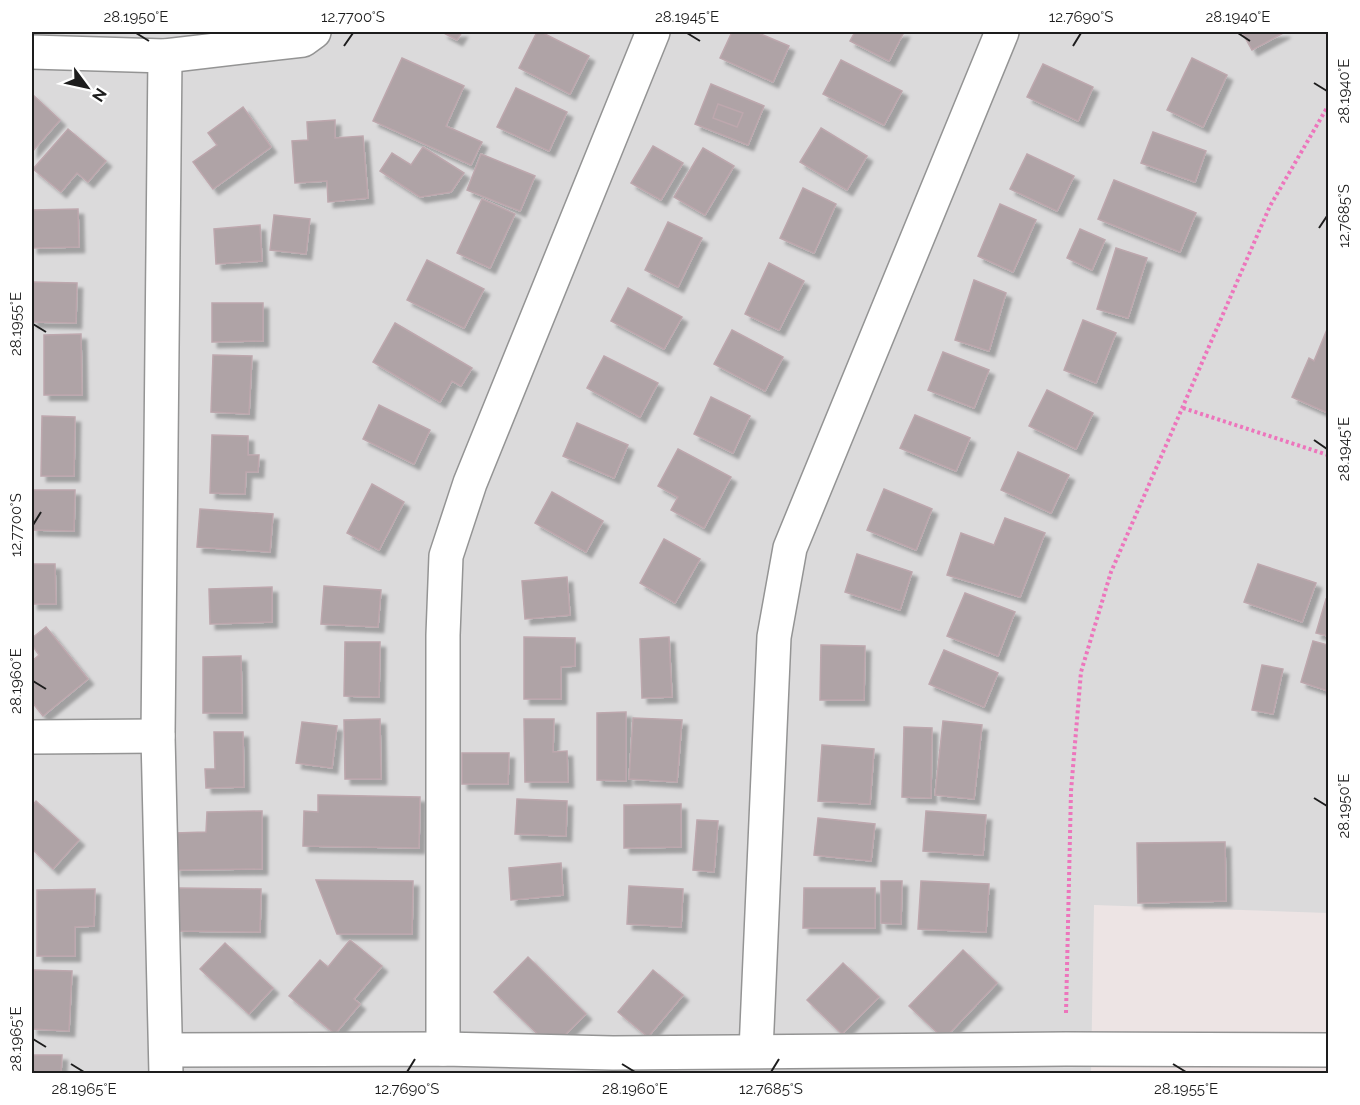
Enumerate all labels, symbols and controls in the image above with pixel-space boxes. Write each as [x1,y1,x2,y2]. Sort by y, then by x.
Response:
text: 28.1950°E [104,8,168,26]
text: 12.7700°S [321,8,385,26]
text: 28.1945°E [655,8,719,26]
text: 12.7690°S [1049,8,1113,26]
text: 28.1940°E [1206,8,1270,26]
north arrow [57,57,117,117]
text: 28.1940°E [1335,59,1353,123]
text: N [88,85,110,105]
text: 12.7685°S [1335,184,1353,248]
text: 28.1955°E [7,292,25,356]
text: 28.1945°E [1335,417,1353,481]
text: 12.7700°S [7,493,25,557]
text: 28.1960°E [7,648,25,714]
text: 28.1950°E [1335,774,1353,838]
text: 28.1965°E [7,1006,25,1072]
text: 28.1965°E [51,1080,117,1098]
text: 12.7690°S [375,1080,439,1098]
text: 28.1960°E [602,1080,668,1098]
text: 12.7685°S [739,1080,803,1098]
text: 28.1955°E [1154,1080,1218,1098]

